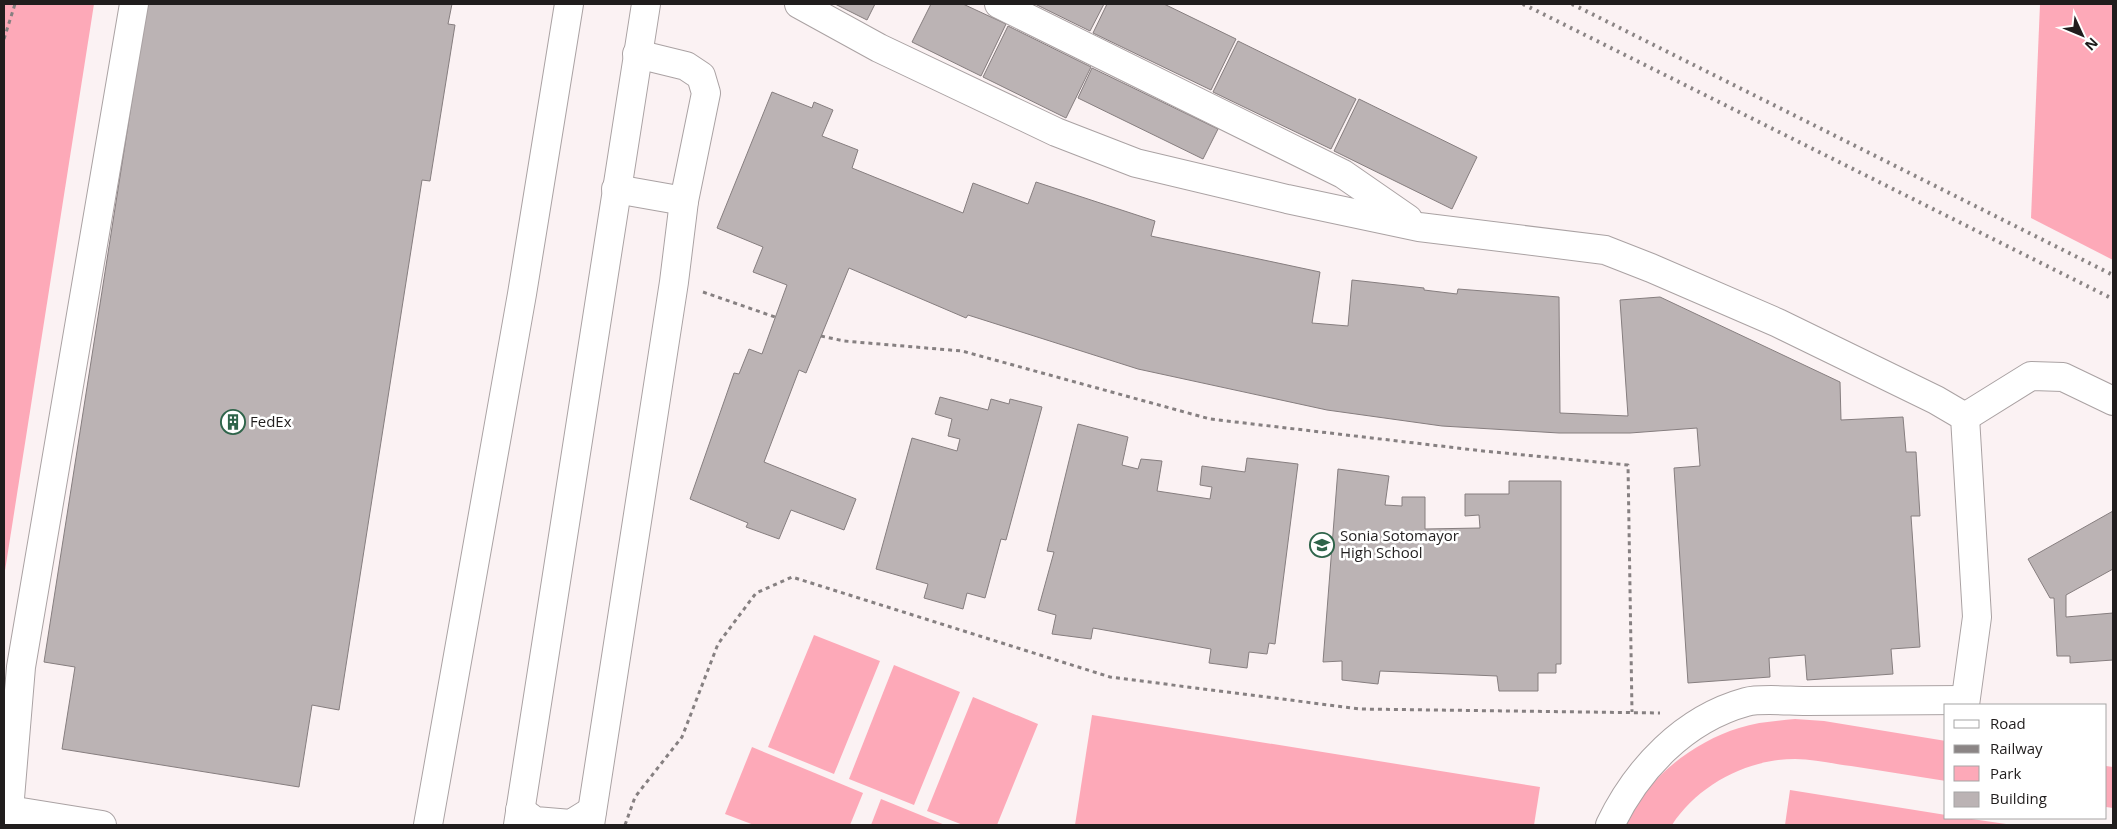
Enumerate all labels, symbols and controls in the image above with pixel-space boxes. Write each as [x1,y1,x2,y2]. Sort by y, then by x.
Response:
north arrow [2057,10,2107,60]
text: N [2081,34,2103,55]
building icon: FedEx [220,409,246,435]
place label: FedEx [250,411,292,431]
place label: Sonia Sotomayor High School [1340,525,1459,562]
school or university icon: Sonia Sotomayor High School [1309,532,1335,558]
legend [1944,704,2107,819]
text: Road [1990,713,2026,733]
text: Railway [1990,738,2043,758]
text: Park [1990,763,2021,783]
text: Building [1990,788,2047,808]

